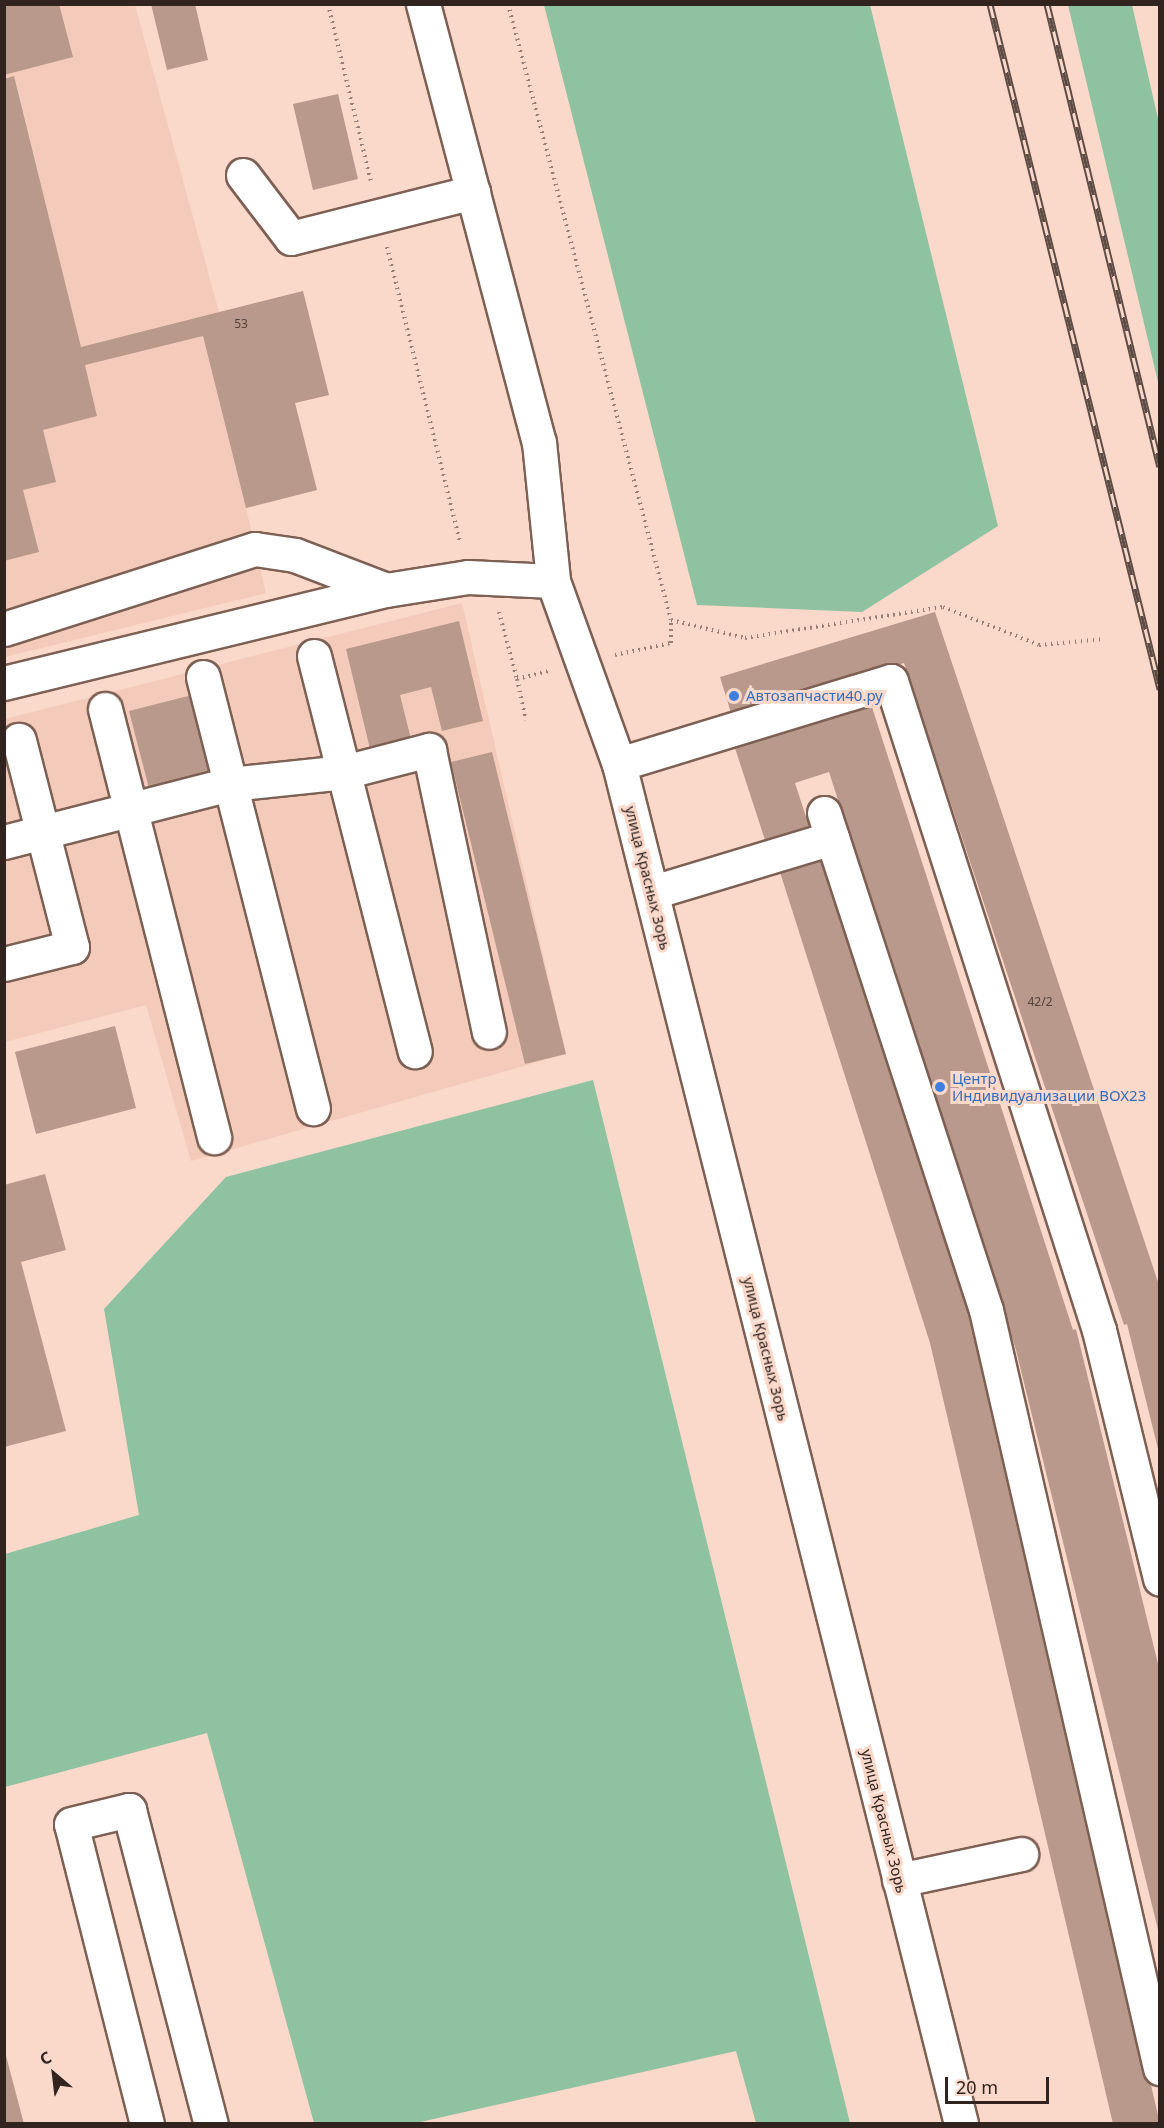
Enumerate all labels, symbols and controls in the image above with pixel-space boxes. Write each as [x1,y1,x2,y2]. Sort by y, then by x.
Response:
house number: 53 [234,317,248,331]
place label: Автозапчасти40.ру [746,687,883,705]
marker: Автозапчасти40.ру [727,689,741,703]
street label: улица Красных Зорь [621,804,675,952]
house number: 42/2 [1027,995,1053,1009]
place label: Центр Индивидуализации BOX23 [952,1069,1146,1104]
marker: Центр Индивидуализации BOX23 [933,1080,947,1094]
street label: улица Красных Зорь [739,1275,793,1423]
street label: улица Красных Зорь [857,1747,911,1895]
north arrow [24,2044,84,2104]
text: С [36,2046,55,2070]
scale bar [948,2065,1052,2103]
text: 20 m [956,2075,998,2099]

